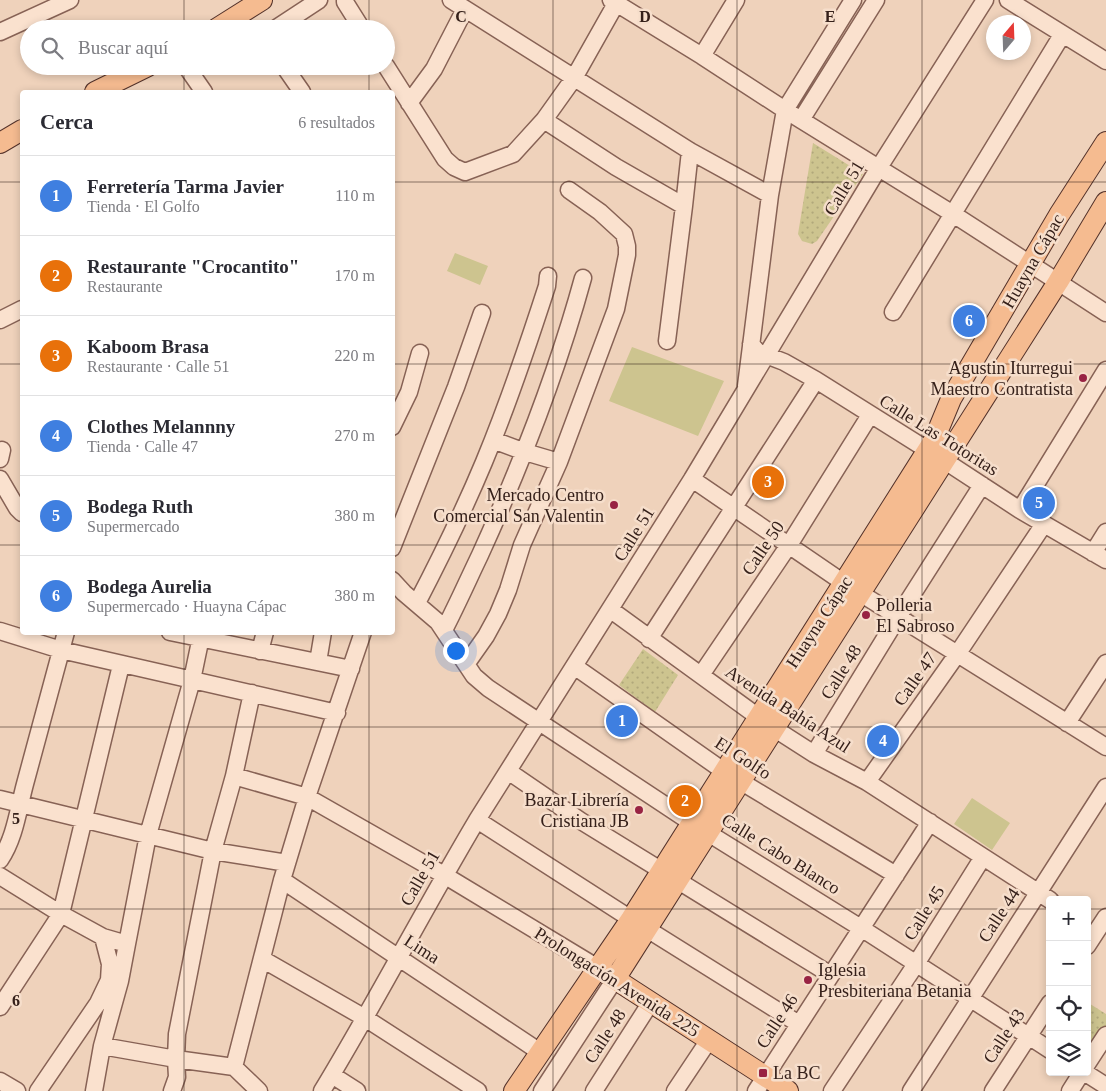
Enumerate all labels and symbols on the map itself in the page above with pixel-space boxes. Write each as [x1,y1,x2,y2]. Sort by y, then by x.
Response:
text: C [455,8,467,25]
text: D [639,8,651,25]
text: E [825,8,835,25]
north arrow [986,15,1031,60]
street label: Calle 51 [820,157,868,219]
street label: Huayna Cápac [998,210,1068,312]
pin: 6 [953,302,985,340]
place label: Agustin Iturregui Maestro Contratista [931,358,1073,399]
marker: Agustin Iturregui Maestro Contratista [1077,372,1089,384]
street label: Calle Las Totoritas [876,390,1002,480]
pin: 3 [752,463,784,501]
pin: 5 [1023,484,1055,522]
place label: Mercado Centro Comercial San Valentin [433,485,604,526]
marker: Mercado Centro Comercial San Valentin [608,499,620,511]
street label: Calle 51 [609,503,659,565]
street label: Calle 50 [738,517,788,579]
street label: Huayna Cápac [782,572,856,672]
place label: Polleria El Sabroso [876,595,955,636]
marker: Polleria El Sabroso [860,609,872,621]
your location [443,638,469,664]
street label: Calle 48 [816,641,866,703]
street label: Calle 47 [889,648,941,710]
street label: Avenida Bahía Azul [722,661,854,757]
pin: 1 [606,702,638,740]
pin: 4 [867,722,899,760]
street label: El Golfo [711,733,775,783]
pin: 2 [669,782,701,820]
place label: Bazar Librería Cristiana JB [525,790,629,831]
marker: Bazar Librería Cristiana JB [633,804,645,816]
street label: Calle Cabo Blanco [718,809,844,899]
text: 5 [12,810,20,827]
street label: Calle 51 [396,847,444,909]
street label: Calle 45 [899,882,949,944]
street label: Calle 44 [974,884,1024,946]
street label: Prolongación Avenida 225 [531,923,703,1041]
street label: Lima [401,930,443,968]
place label: Iglesia Presbiteriana Betania [818,960,971,1001]
marker: Iglesia Presbiteriana Betania [802,974,814,986]
street label: Calle 46 [752,990,802,1052]
text: 6 [12,992,20,1009]
street label: Calle 48 [580,1005,630,1067]
street label: Calle 43 [979,1005,1029,1067]
place label: La BC [773,1063,821,1083]
marker: La BC [757,1067,769,1079]

